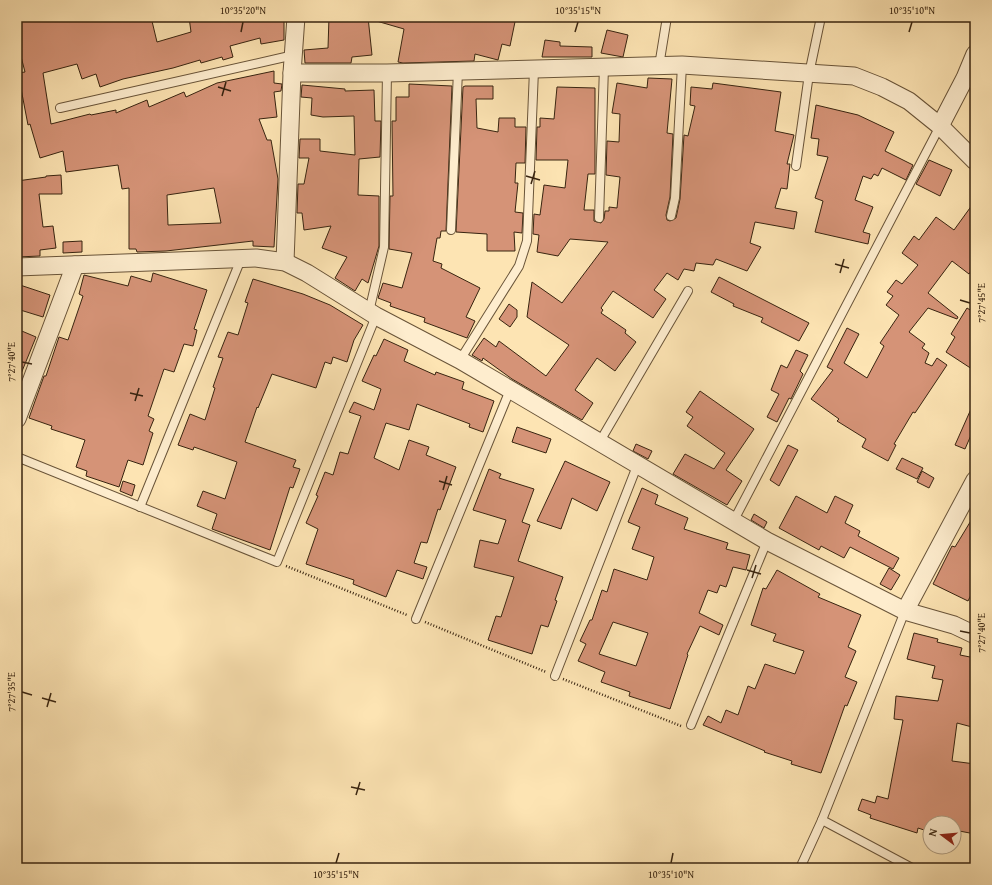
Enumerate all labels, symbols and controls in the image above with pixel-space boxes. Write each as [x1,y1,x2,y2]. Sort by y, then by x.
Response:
text: 10°35'20"N [220,3,266,18]
text: 10°35'15"N [555,3,601,18]
text: 10°35'10"N [889,3,935,18]
text: 7°27'45"E [974,283,989,323]
text: 7°27'40"E [4,342,19,382]
text: 7°27'40"E [974,613,989,653]
text: 7°27'35"E [4,672,19,712]
north arrow [922,815,962,855]
text: N [924,826,941,838]
text: 10°35'15"N [313,867,359,882]
text: 10°35'10"N [648,867,694,882]

